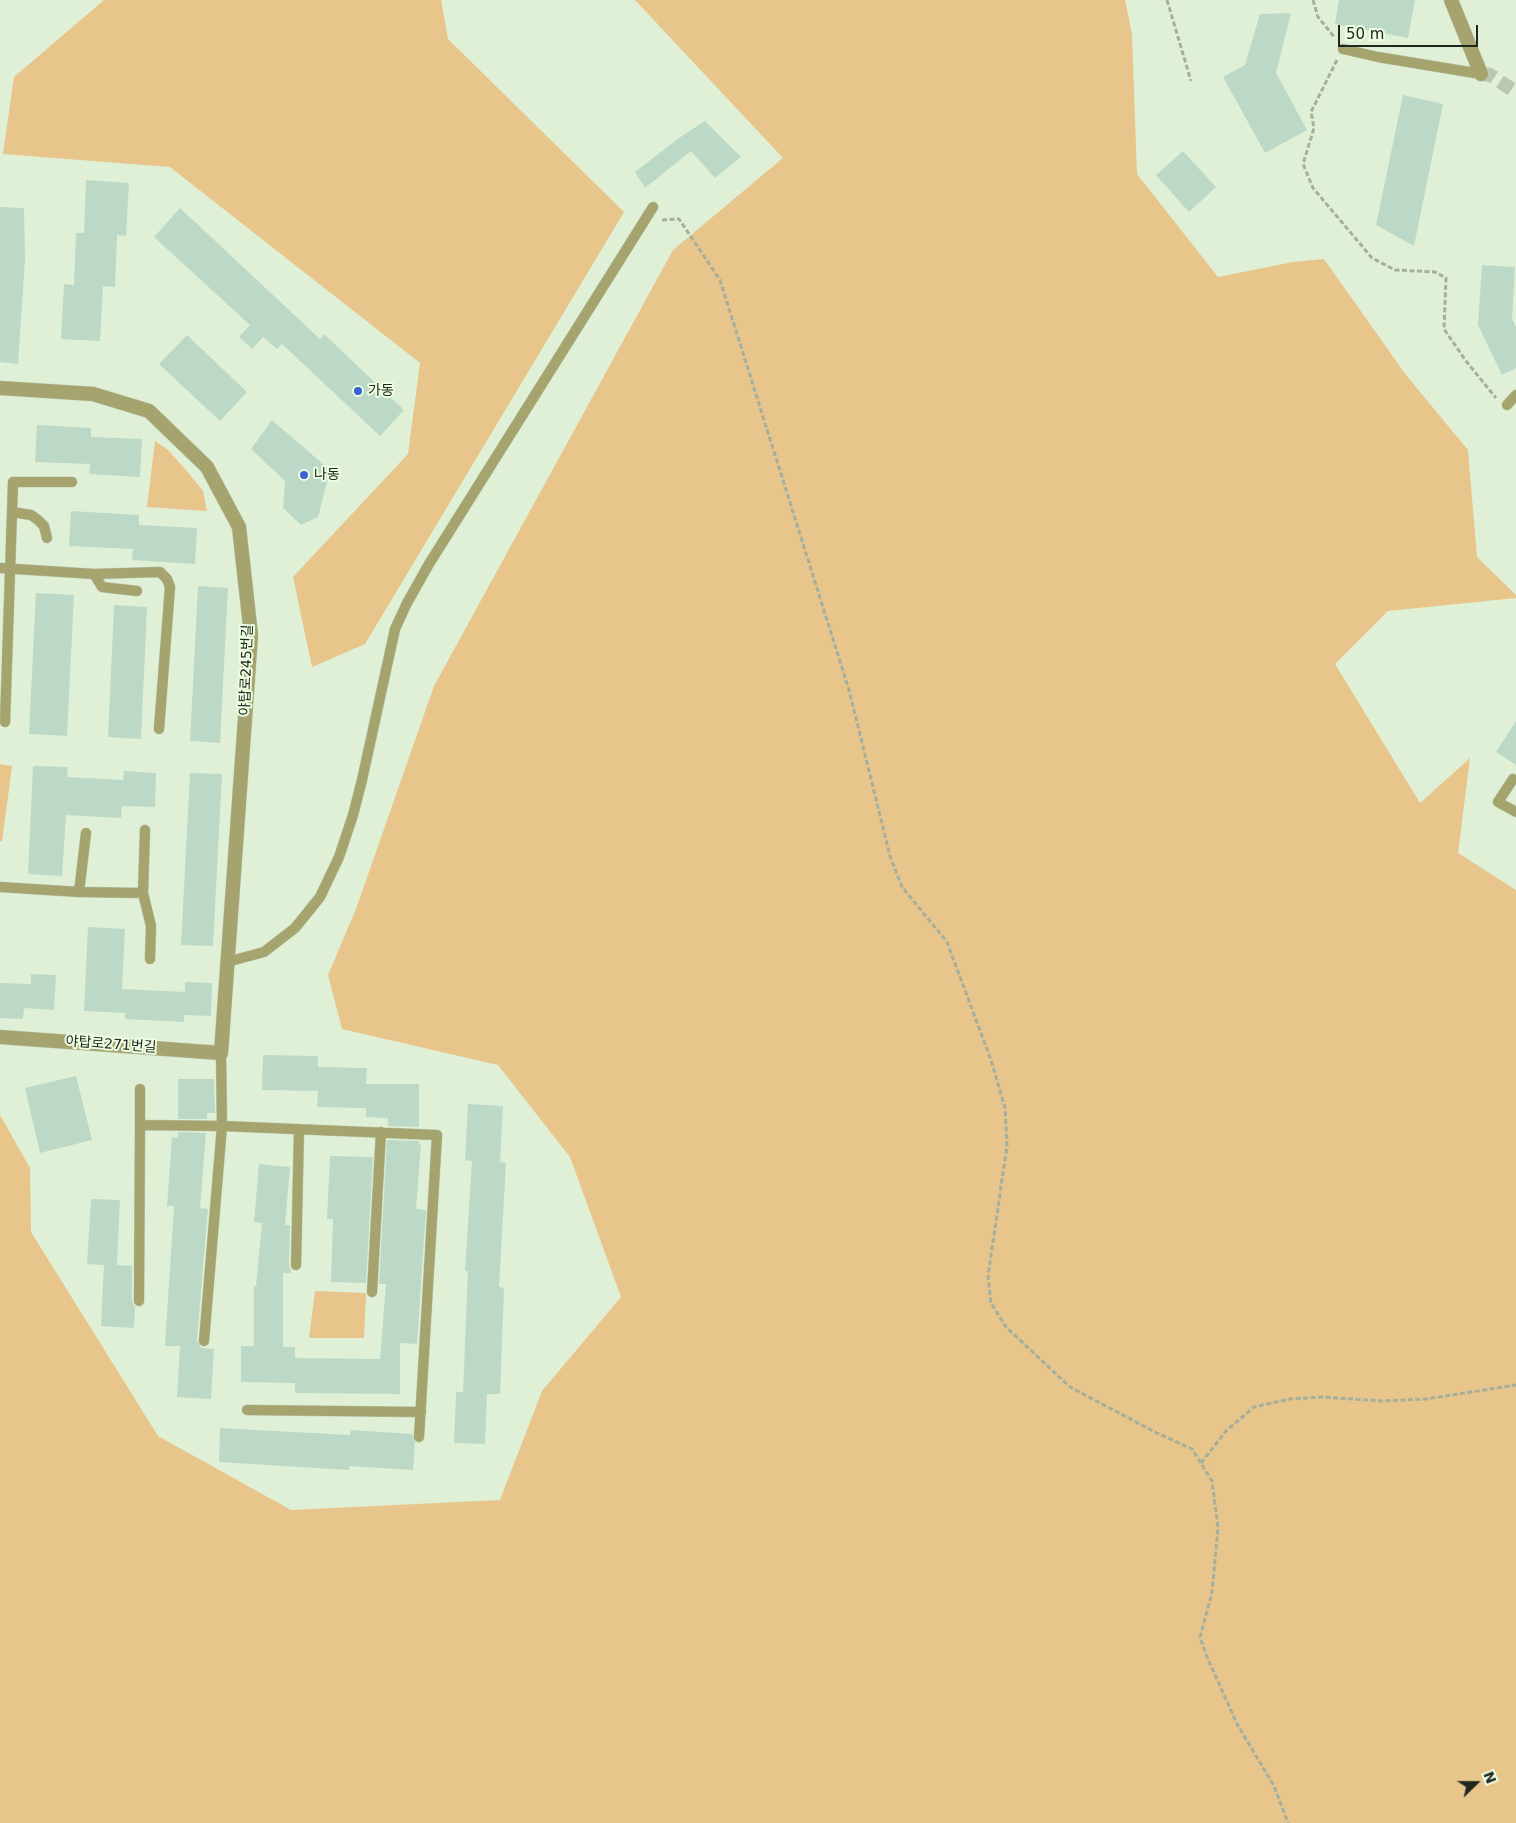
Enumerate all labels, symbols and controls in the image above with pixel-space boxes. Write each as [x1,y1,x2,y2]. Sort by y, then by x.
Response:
scale bar [1341,15,1481,47]
text: 50 m [1346,25,1384,43]
place label: 가동 [368,383,394,399]
marker: 가동 [352,385,364,397]
place label: 나동 [314,467,340,483]
marker: 나동 [298,469,310,481]
street label: 야탑로245번길 [237,624,257,716]
street label: 야탑로271번길 [65,1033,157,1057]
north arrow [1451,1758,1501,1808]
text: N [1480,1769,1500,1786]

